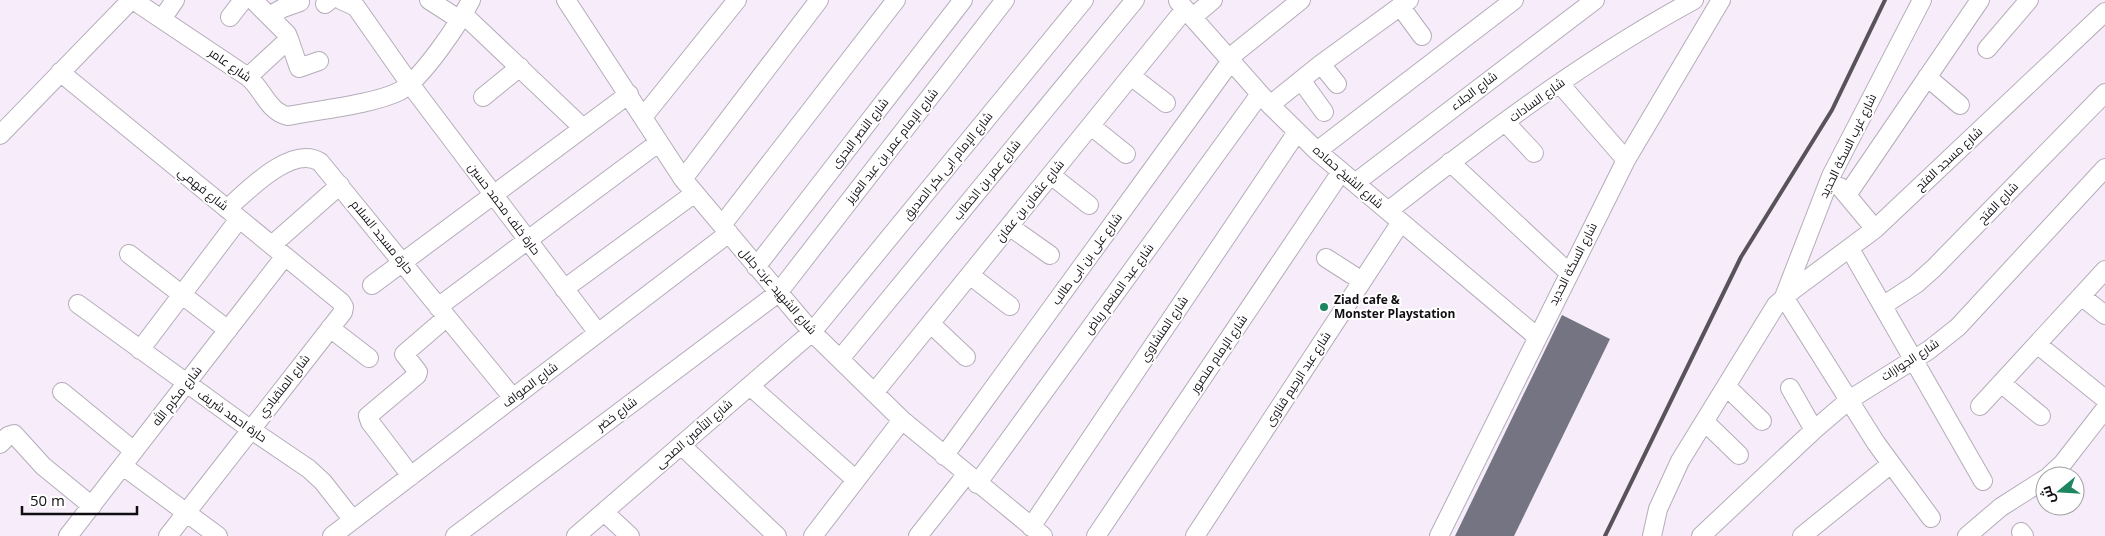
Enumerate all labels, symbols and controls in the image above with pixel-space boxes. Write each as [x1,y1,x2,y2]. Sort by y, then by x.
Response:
street label: شارع عامر [205,43,255,85]
street label: شارع الجلاء [1447,67,1501,114]
street label: شارع السادات [1505,74,1568,126]
street label: شارع الإمام عمر بن عبد العزيز [841,85,942,207]
street label: شارع غرب السكة الحديد [1815,91,1880,201]
street label: شارع النصر البحرى [827,94,892,171]
street label: شارع الإمام ابى بكر الصديق [899,108,997,223]
street label: شارع مسجد الفتح [1911,123,1986,194]
street label: شارع عمر بن الخطاب [949,136,1024,223]
street label: شارع الشيخ حماده [1309,141,1387,212]
street label: شارع عثمان بن عفان [991,156,1068,245]
street label: حارة خلف محمد حسين [464,159,545,258]
street label: شارع فهمي [173,163,232,216]
street label: شارع الفتح [1974,178,2022,227]
street label: حارة مسجد السلام [347,196,418,277]
street label: شارع على بن ابى طالب [1047,209,1126,308]
street label: شارع السكة الحديد [1544,219,1601,308]
street label: شارع عبد المنعم رياض [1080,240,1157,338]
street label: شارع الشهيد عزت جلال [736,244,821,338]
place label: Ziad cafe & Monster Playstation [1334,291,1455,322]
street label: شارع المنشاوي [1135,293,1193,366]
marker: Ziad cafe & Monster Playstation [1318,301,1330,313]
street label: شارع الإمام منصور [1186,311,1251,397]
street label: شارع عبد الرحيم قناوى [1261,328,1335,429]
street label: شارع الجوازات [1877,334,1942,385]
street label: شارع المنقبادي [254,351,315,422]
street label: شارع الصواف [498,358,561,411]
street label: شارع مكرم الله [148,362,206,429]
street label: حارة احمد شريف [194,385,270,446]
street label: شارع خضر [592,393,640,435]
street label: شارع التأمين الصحى [651,395,736,472]
north arrow [2035,466,2085,516]
scale bar [22,484,138,516]
text: ش [2035,484,2059,507]
text: 50 m [30,490,65,510]

